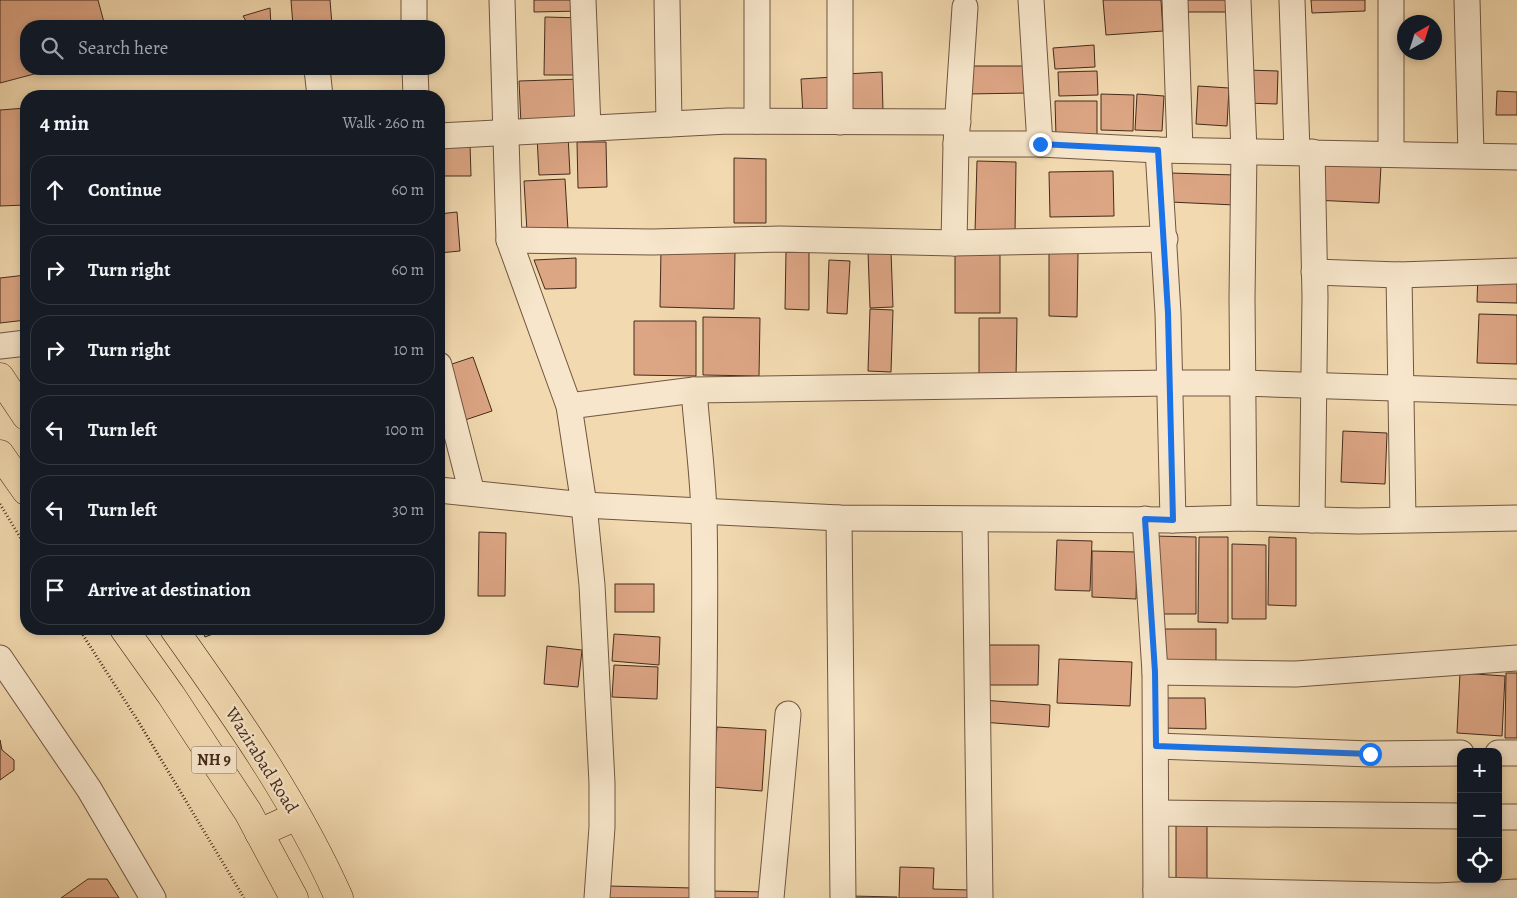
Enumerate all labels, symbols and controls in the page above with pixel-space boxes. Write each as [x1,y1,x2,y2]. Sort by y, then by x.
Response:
north arrow [1397,15,1442,60]
search box [20,20,445,75]
icon: search [38,34,66,62]
text: Search here [78,35,168,61]
text: 4 min [40,109,89,137]
text: Walk · 260 m [343,112,425,134]
route end [1029,133,1052,156]
icon: ahead [41,176,69,204]
text: Continue [88,177,162,203]
text: 60 m [392,179,424,201]
icon: right [41,256,69,284]
text: Turn right [88,257,170,283]
text: 60 m [392,259,424,281]
icon: right [41,336,69,364]
text: Turn right [88,337,170,363]
text: 10 m [394,339,424,361]
icon: left [41,416,69,444]
text: Turn left [88,417,157,443]
text: 100 m [385,419,424,441]
icon: left [41,496,69,524]
text: Turn left [88,497,157,523]
text: 30 m [392,499,424,521]
icon: arrive [41,576,69,604]
text: Arrive at destination [88,577,251,603]
street label: Wazirabad Road [219,702,304,818]
route start [1359,743,1382,766]
road number: NH 9 [192,746,236,774]
map controls [1457,748,1502,883]
button: + [1457,748,1502,793]
button: − [1457,793,1502,838]
button: locate [1457,838,1502,883]

